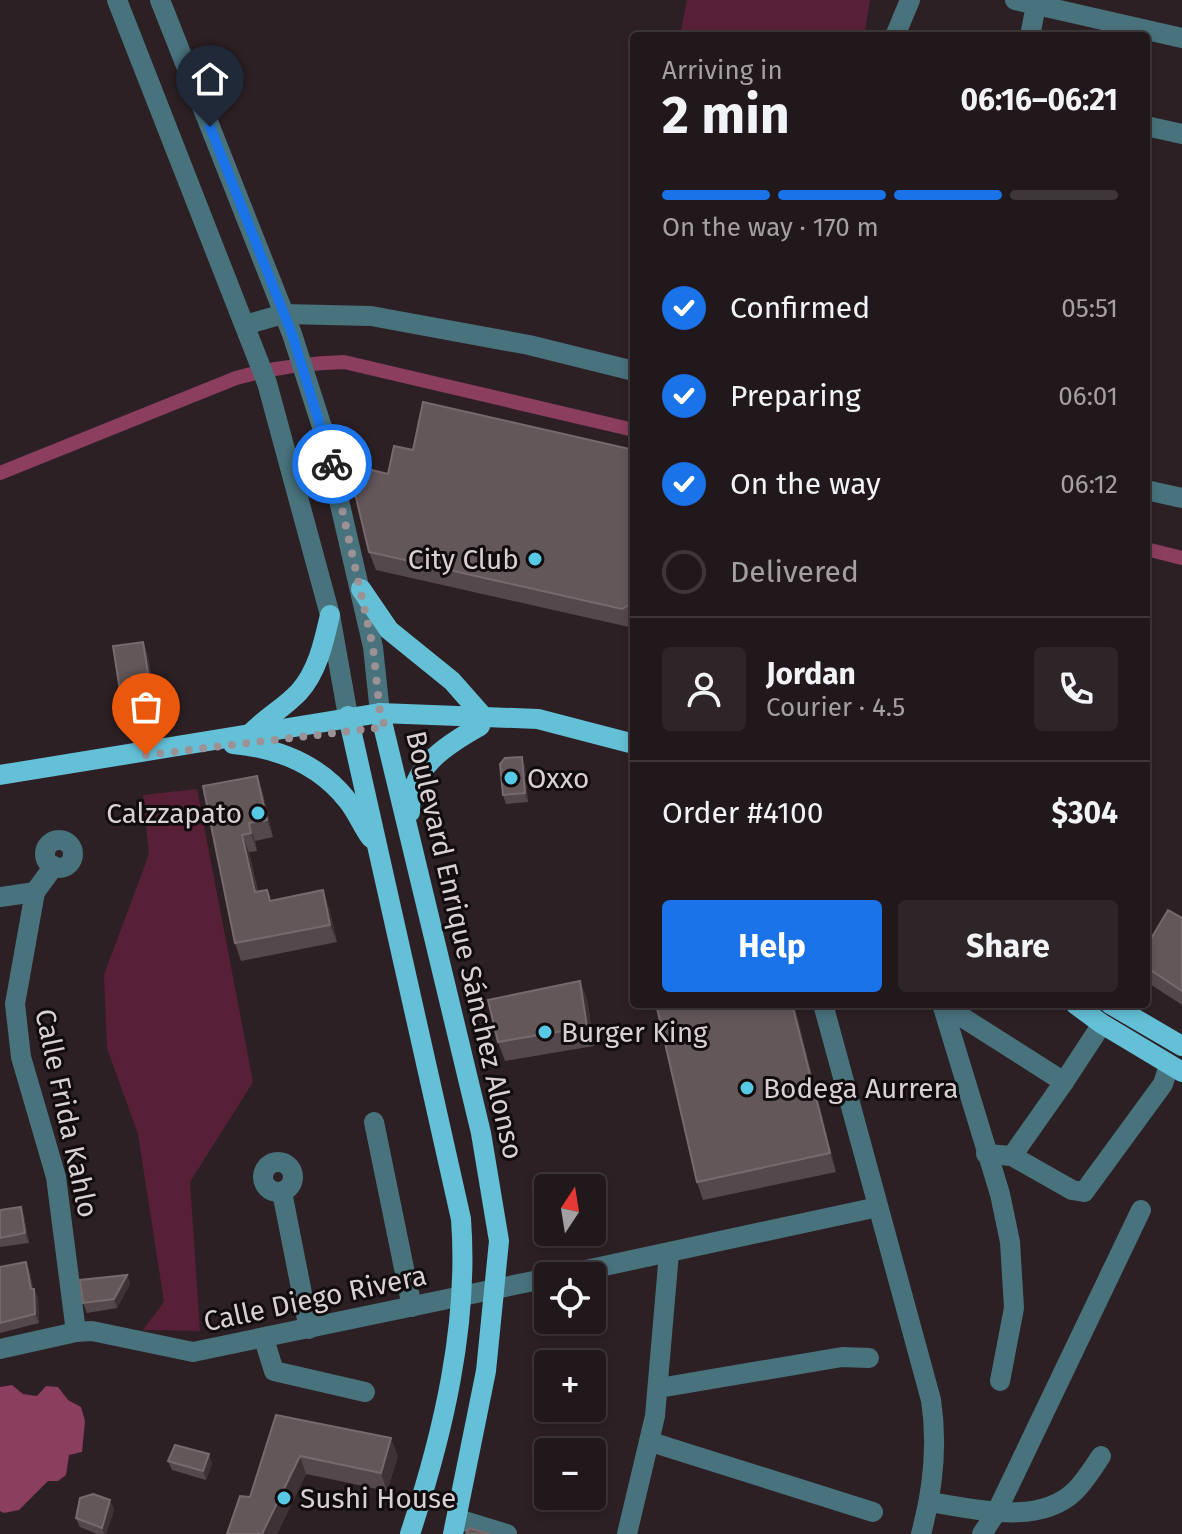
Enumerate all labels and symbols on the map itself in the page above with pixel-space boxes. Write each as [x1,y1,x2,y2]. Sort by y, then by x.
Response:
pin [176,45,244,127]
courier [292,424,372,504]
place label: City Club [408,543,519,576]
marker: City Club [526,550,544,568]
pin [112,673,180,755]
street label: Boulevard Enrique Sánchez Alonso [399,728,530,1163]
place label: Oxxo [527,762,589,795]
marker: Oxxo [502,769,520,787]
place label: Calzzapato [106,797,242,830]
marker: Calzzapato [249,804,267,822]
street label: Calle Frida Kahlo [28,1006,105,1220]
place label: Burger King [561,1016,708,1049]
marker: Burger King [536,1023,554,1041]
place label: Bodega Aurrera [763,1072,959,1105]
marker: Bodega Aurrera [738,1079,756,1097]
north arrow [534,1174,606,1246]
street label: Calle Diego Rivera [201,1259,430,1338]
place label: Sushi House [300,1482,456,1515]
marker: Sushi House [275,1489,293,1507]

